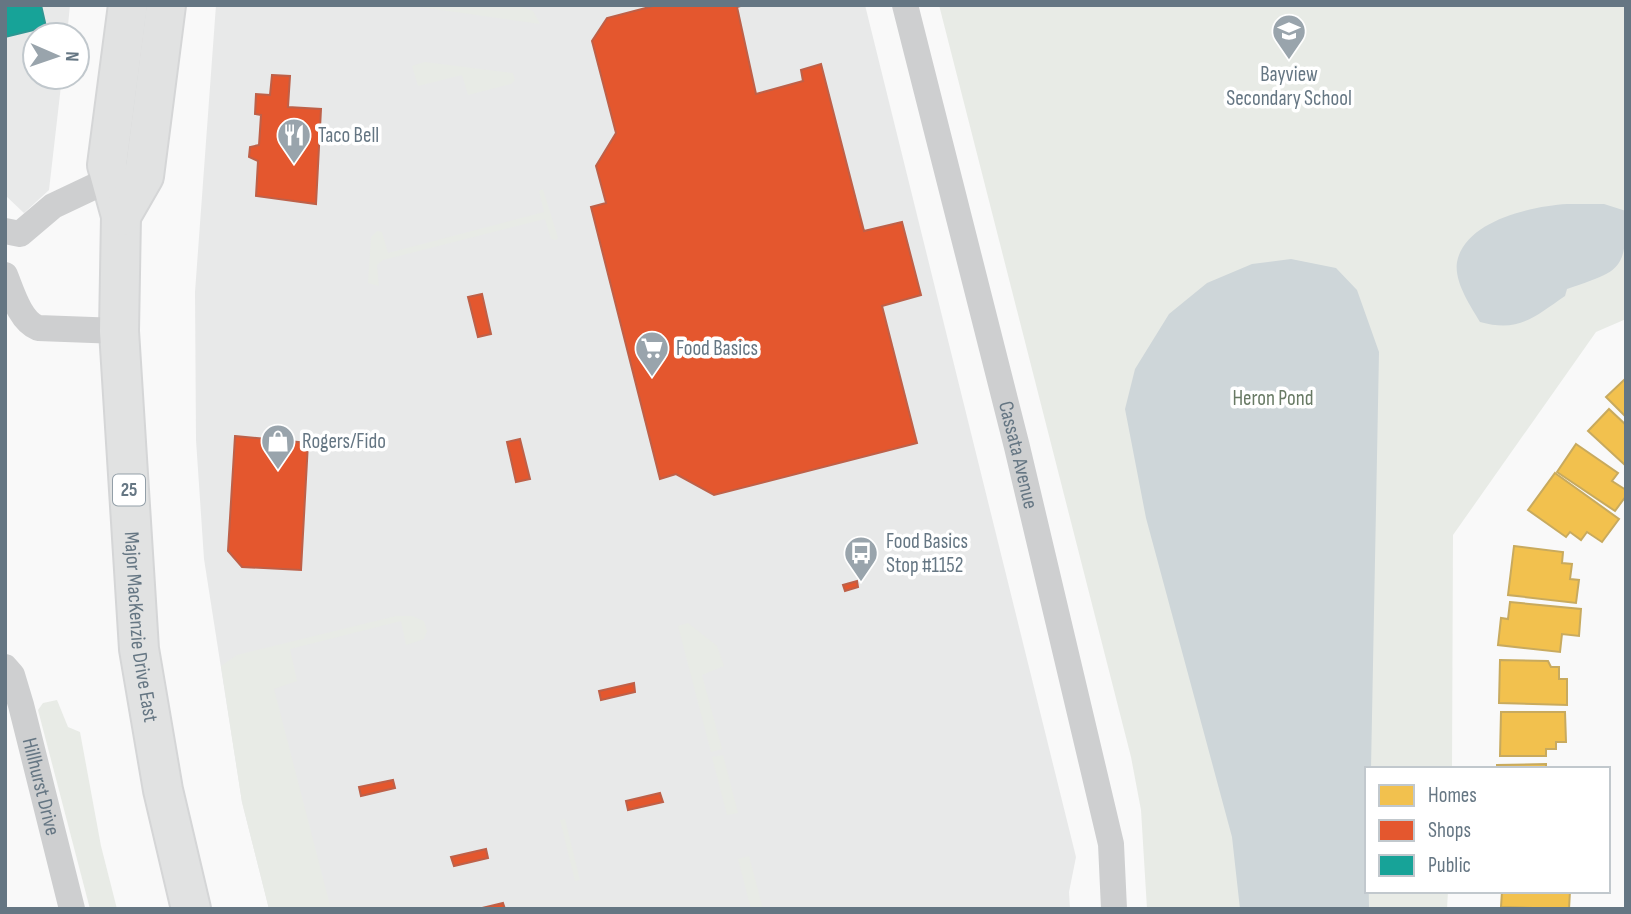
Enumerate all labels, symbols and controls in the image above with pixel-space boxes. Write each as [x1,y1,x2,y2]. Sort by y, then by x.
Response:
school or university icon: Bayview Secondary School [1270,12,1308,61]
north arrow [21,21,91,91]
text: N [60,51,83,62]
place label: Bayview Secondary School [1226,62,1352,111]
restaurant icon: Taco Bell [275,116,313,165]
place label: Taco Bell [318,123,379,148]
supermarket icon: Food Basics [633,329,671,378]
place label: Food Basics [676,336,758,361]
park label: Heron Pond [1232,386,1314,411]
street label: Cassata Avenue [993,398,1044,511]
shop icon: Rogers/Fido [259,422,297,471]
place label: Rogers/Fido [302,429,386,454]
road number: 25 [113,475,145,505]
place label: Food Basics Stop #1152 [886,529,968,578]
street label: Major MacKenzie Drive East [119,531,164,724]
bus stop icon: Food Basics Stop #1152 [842,534,880,583]
street label: Hillhurst Drive [17,735,66,838]
legend [1365,767,1610,893]
text: Homes [1428,783,1477,808]
text: Shops [1428,818,1471,843]
text: Public [1428,853,1471,878]

